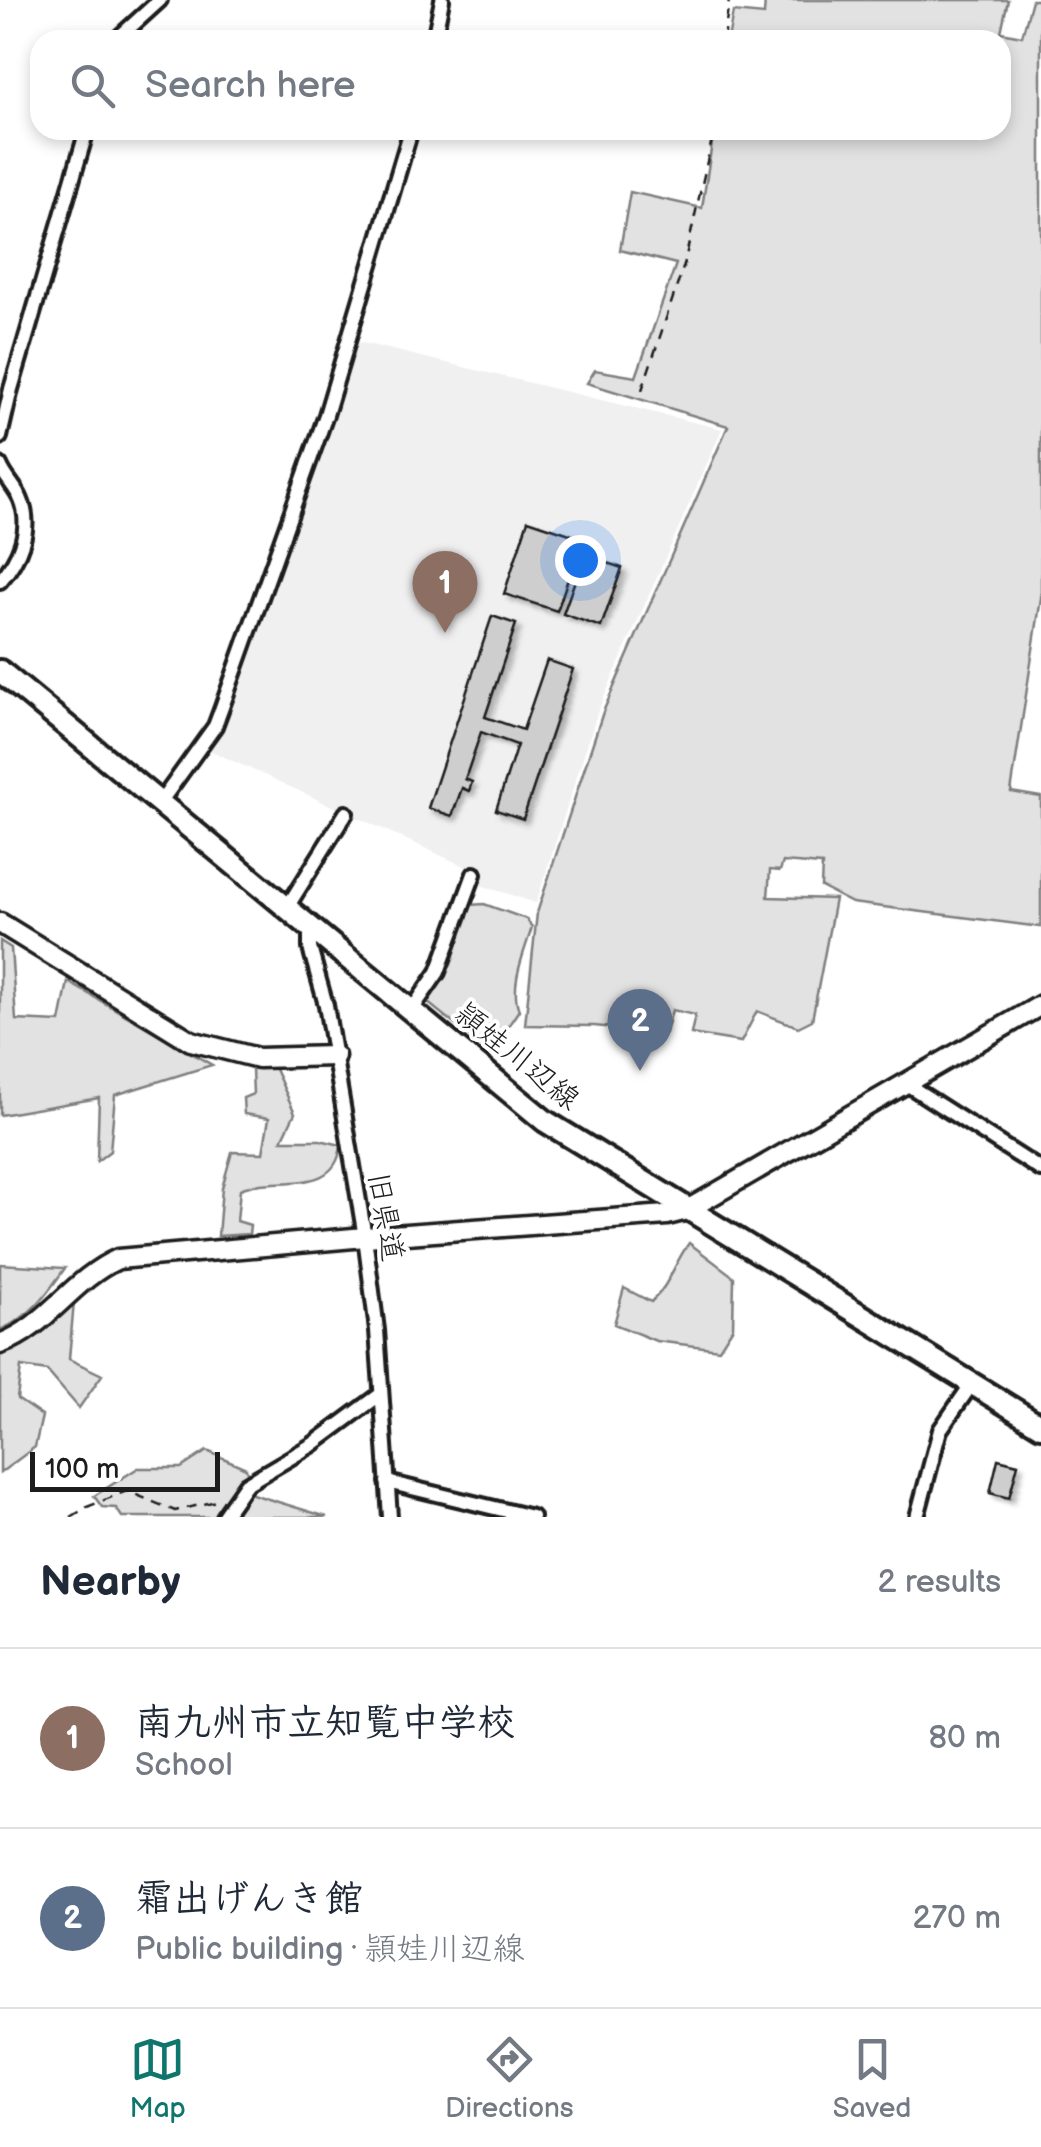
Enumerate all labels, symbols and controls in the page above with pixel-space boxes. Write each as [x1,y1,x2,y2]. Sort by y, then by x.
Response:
search box [30,30,1011,140]
icon: search [65,58,120,113]
text: Search here [145,63,356,108]
your location [555,535,606,586]
pin: 1 [412,550,478,633]
pin: 2 [608,988,672,1071]
street label: 頴娃川辺線 [447,996,587,1118]
street label: 旧県道 [359,1170,411,1264]
scale bar [30,1447,220,1492]
text: 100 m [45,1453,119,1486]
text: Nearby [40,1557,180,1608]
text: 2 results [877,1563,1001,1602]
text: 南九州市立知覧中学校 [135,1701,515,1746]
text: 1 [66,1719,79,1758]
text: 80 m [928,1719,1001,1758]
text: School [135,1746,233,1785]
text: 霜出げんき館 [135,1877,363,1922]
text: 2 [63,1899,82,1938]
text: 270 m [912,1899,1001,1938]
text: Public building · 頴娃川辺線 [135,1930,524,1969]
tab: Map [130,2032,186,2125]
tab: Directions [445,2032,574,2125]
tab: Saved [833,2032,911,2125]

